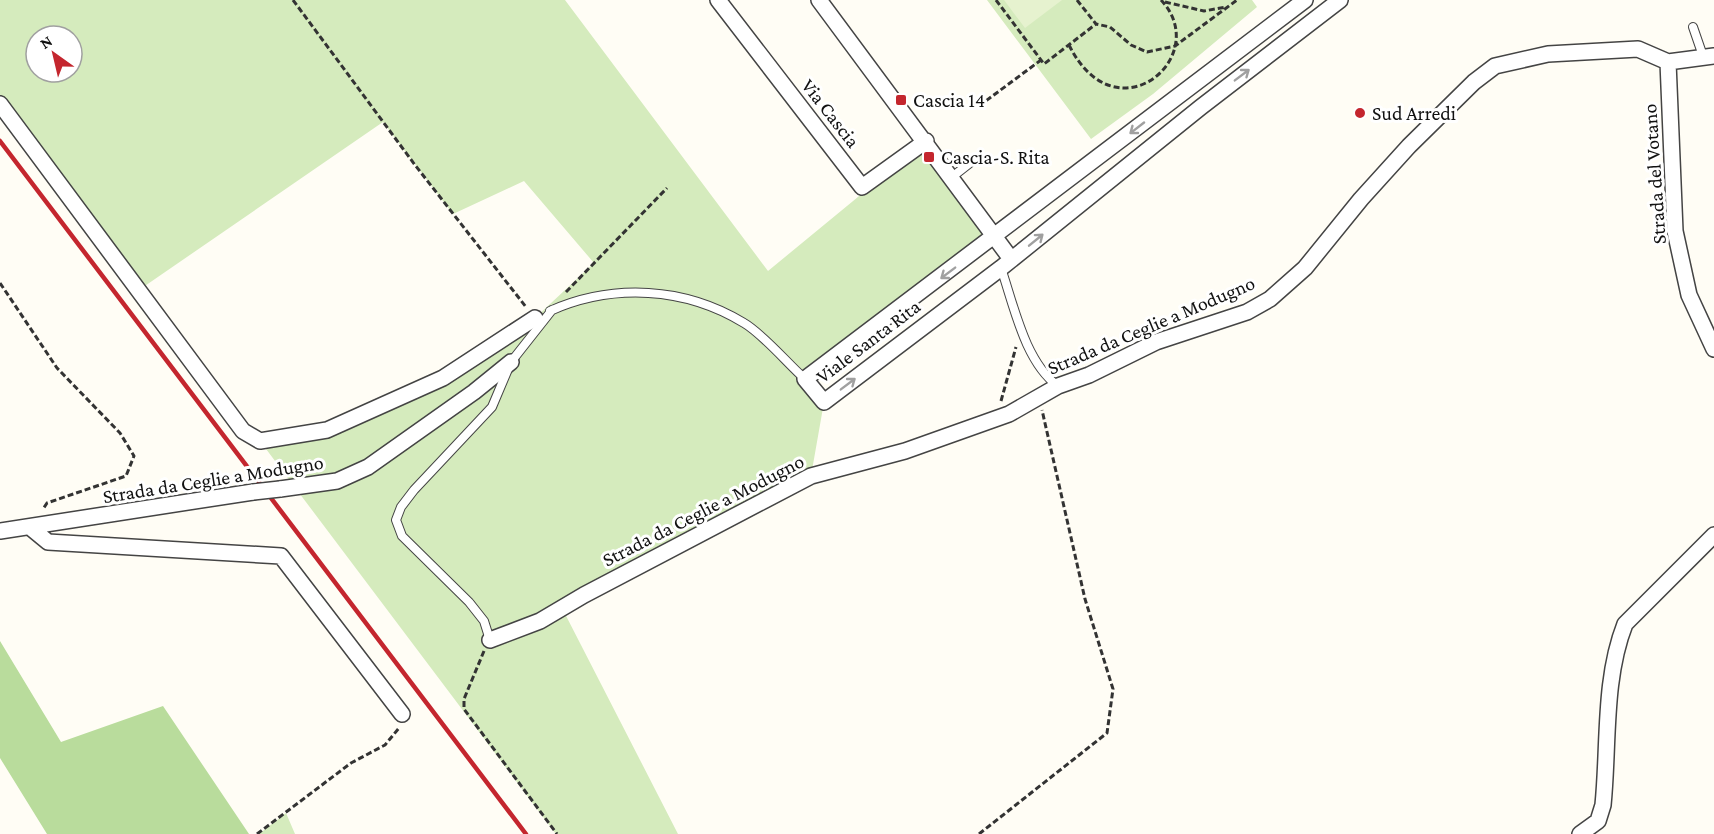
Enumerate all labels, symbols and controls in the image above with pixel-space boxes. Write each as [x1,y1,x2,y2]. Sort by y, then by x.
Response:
north arrow [24,24,84,84]
text: N [37,32,55,52]
one-way arrow [1234,68,1250,81]
street label: Via Cascia [797,74,865,152]
place label: Cascia 14 [913,89,985,111]
marker: Cascia 14 [894,93,908,107]
place label: Sud Arredi [1372,102,1456,124]
street label: Strada del Votano [1638,103,1670,245]
marker: Sud Arredi [1353,106,1367,120]
one-way arrow [1129,122,1145,135]
place label: Cascia-S. Rita [941,146,1050,168]
marker: Cascia-S. Rita [922,150,936,164]
one-way arrow [1028,233,1044,246]
one-way arrow [941,267,957,279]
street label: Strada da Ceglie a Modugno [1044,271,1258,380]
street label: Viale Santa Rita [812,295,924,387]
one-way arrow [839,377,855,390]
street label: Strada da Ceglie a Modugno [599,449,808,571]
street label: Strada da Ceglie a Modugno [101,451,325,508]

